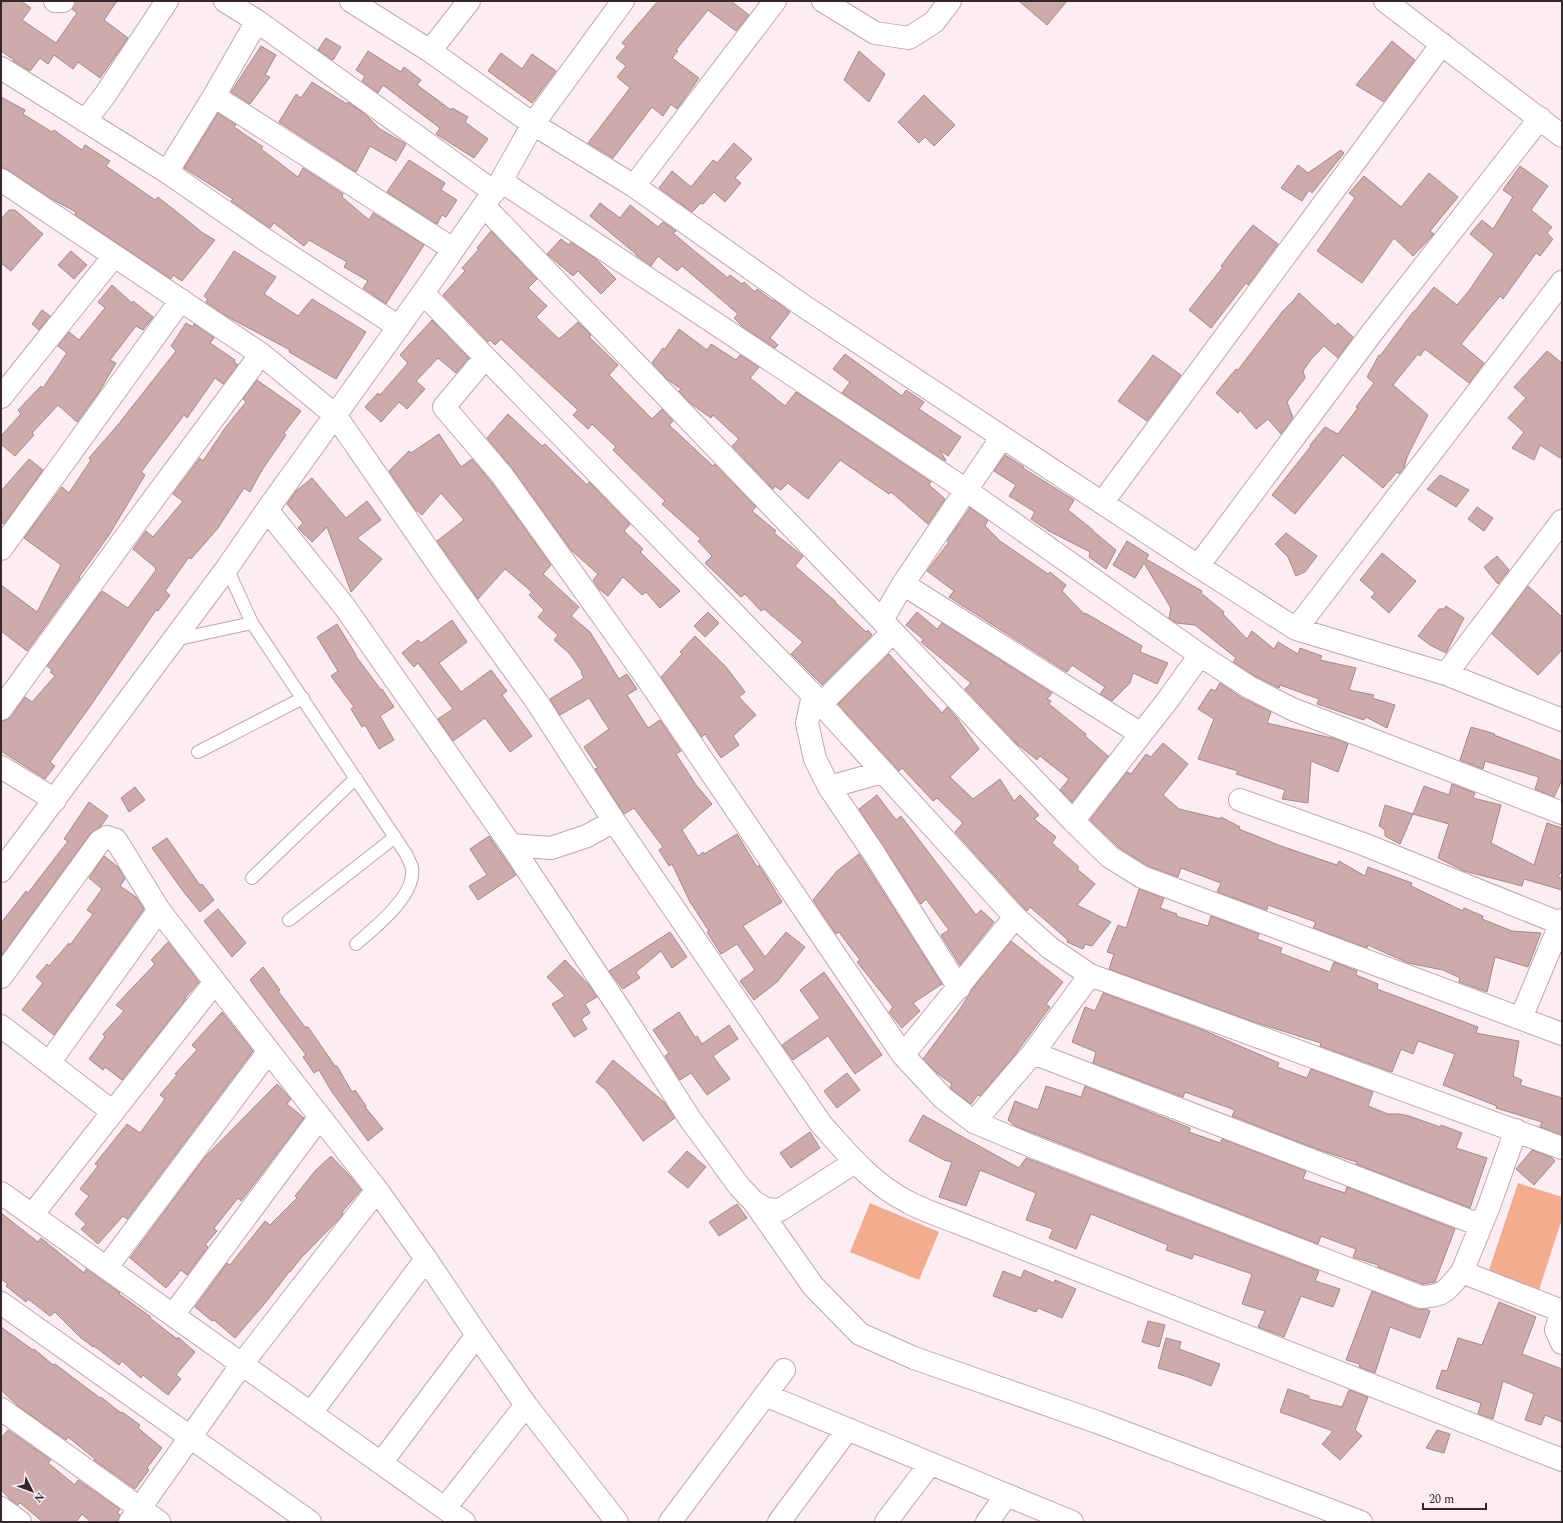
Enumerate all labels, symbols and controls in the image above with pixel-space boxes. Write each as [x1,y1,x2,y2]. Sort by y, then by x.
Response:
north arrow [12,1471,52,1511]
scale bar [1423,1485,1486,1511]
text: N [30,1488,48,1506]
text: 20 m [1429,1490,1454,1509]

